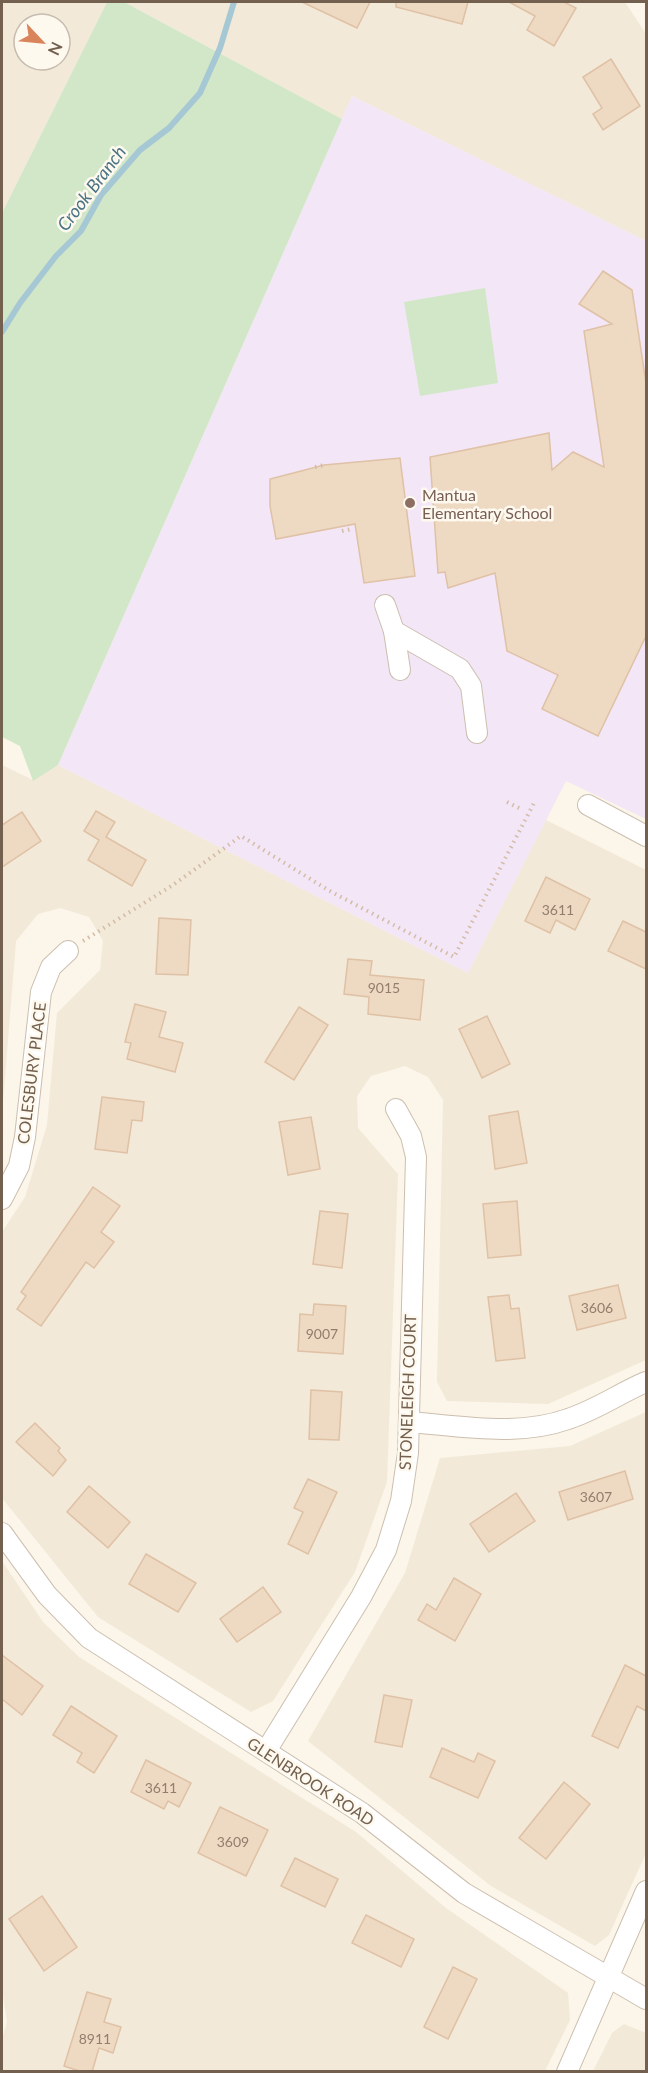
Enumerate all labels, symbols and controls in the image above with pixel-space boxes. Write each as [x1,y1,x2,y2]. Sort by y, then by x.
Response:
north arrow [12,12,72,72]
text: N [45,39,67,58]
water label: Crook Branch [52,141,130,235]
place label: Mantua Elementary School [422,485,552,522]
marker: Mantua Elementary School [403,496,417,510]
house number: 3611 [542,901,574,918]
house number: 9015 [368,979,400,996]
street label: COLESBURY PLACE [13,1001,49,1145]
house number: 3606 [581,1299,613,1316]
street label: STONELEIGH COURT [395,1313,419,1470]
house number: 9007 [306,1325,338,1342]
house number: 3607 [580,1488,612,1505]
street label: GLENBROOK ROAD [244,1733,378,1829]
house number: 3611 [145,1779,177,1796]
house number: 3609 [217,1833,249,1850]
house number: 8911 [79,2030,111,2047]

